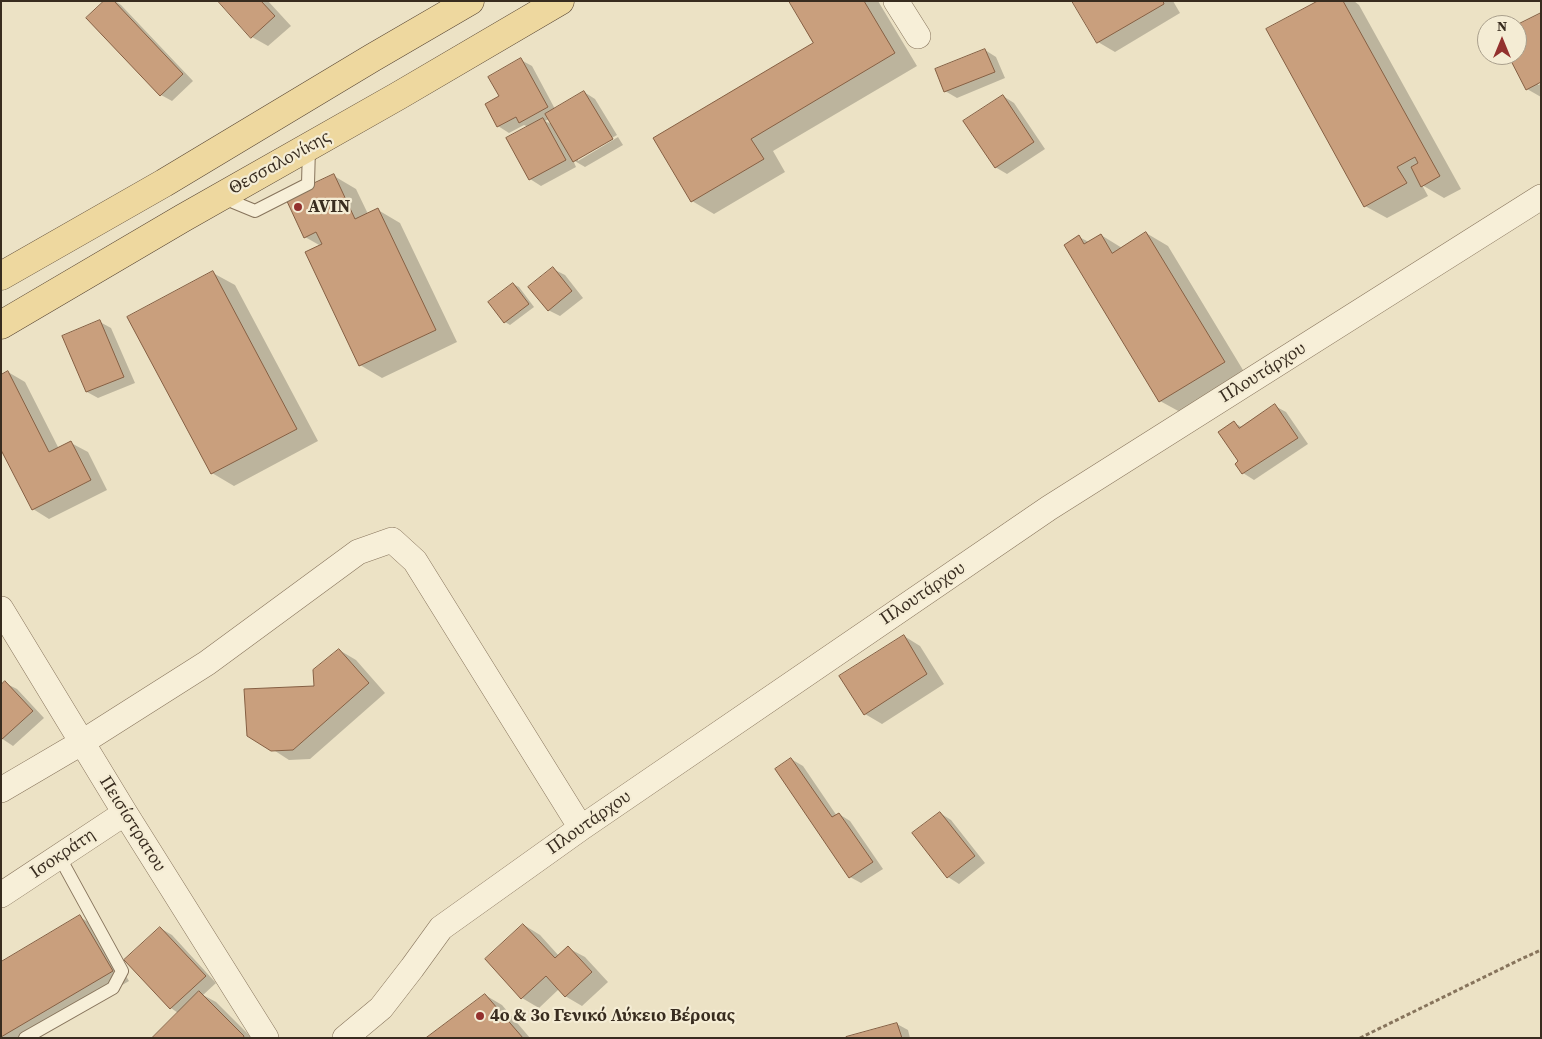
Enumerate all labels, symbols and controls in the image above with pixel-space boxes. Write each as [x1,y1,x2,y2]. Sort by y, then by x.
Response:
north arrow [1477,15,1527,65]
text: N [1497,16,1507,36]
street label: Θεσσαλονίκης [225,126,335,200]
place label: AVIN [308,196,350,218]
marker: AVIN [292,201,304,213]
street label: Πλουτάρχου [1216,338,1310,408]
street label: Πλουτάρχου [876,558,970,630]
street label: Πεισίστρατου [94,772,170,876]
street label: Πλουτάρχου [543,786,635,860]
street label: Ισοκράτη [26,824,100,884]
place label: 4ο & 3ο Γενικό Λύκειο Βέροιας [490,1005,735,1027]
marker: 4ο & 3ο Γενικό Λύκειο Βέροιας [474,1010,486,1022]

